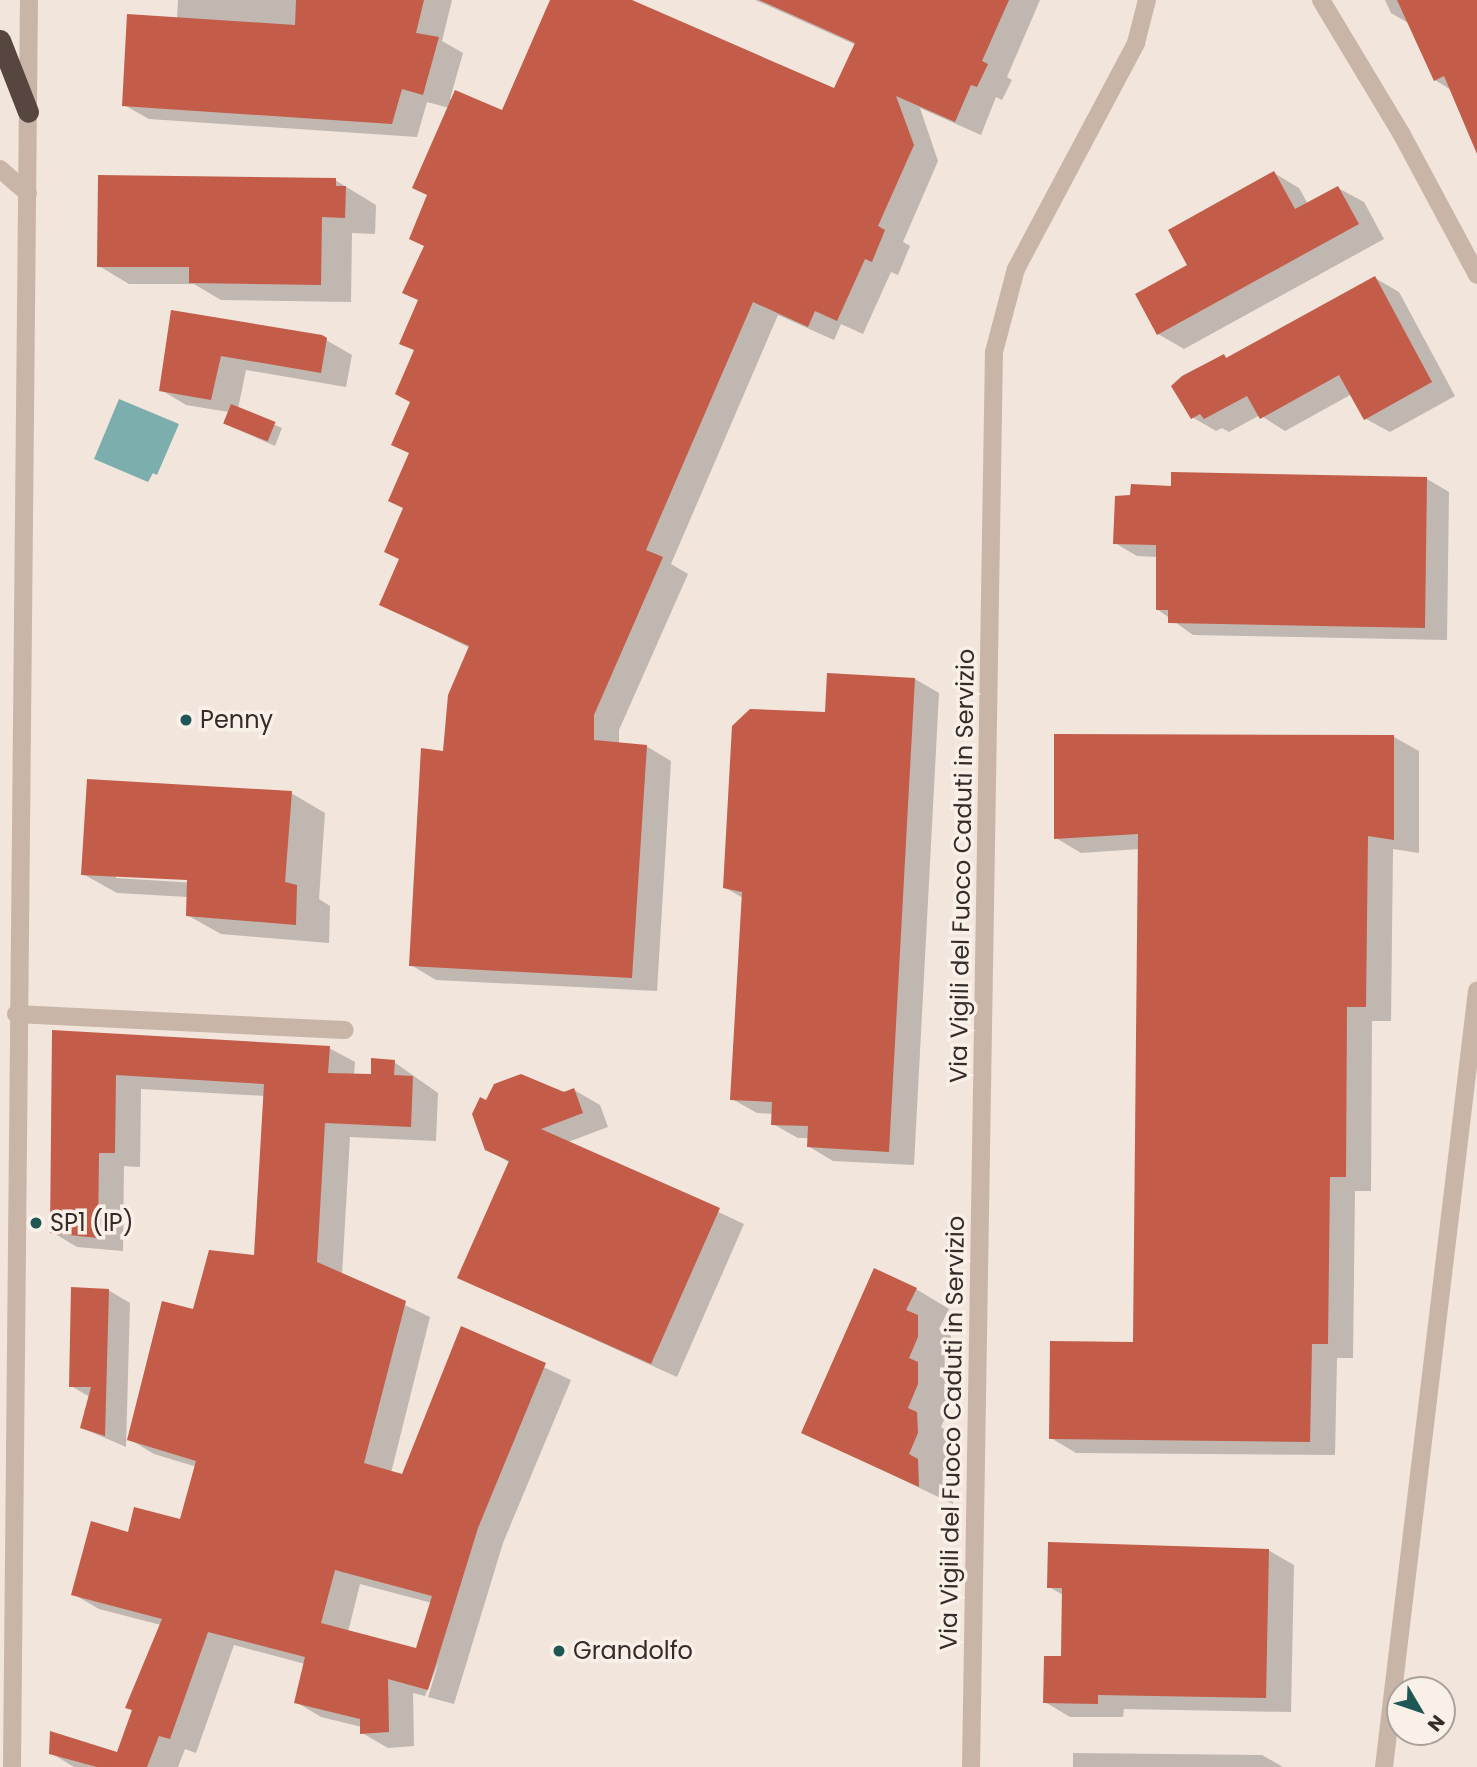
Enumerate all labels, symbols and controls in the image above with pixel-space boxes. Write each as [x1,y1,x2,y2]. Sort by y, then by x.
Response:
street label: Via Vigili del Fuoco Caduti in Servizio [944,649,980,1083]
place label: Penny [200,706,273,734]
marker: Penny [178,712,194,728]
place label: SP1 (IP) [50,1209,134,1237]
marker: SP1 (IP) [28,1215,44,1231]
street label: Via Vigili del Fuoco Caduti in Servizio [934,1216,970,1650]
place label: Grandolfo [573,1637,693,1665]
marker: Grandolfo [551,1643,567,1659]
north arrow [1386,1676,1456,1746]
text: N [1421,1709,1451,1737]

